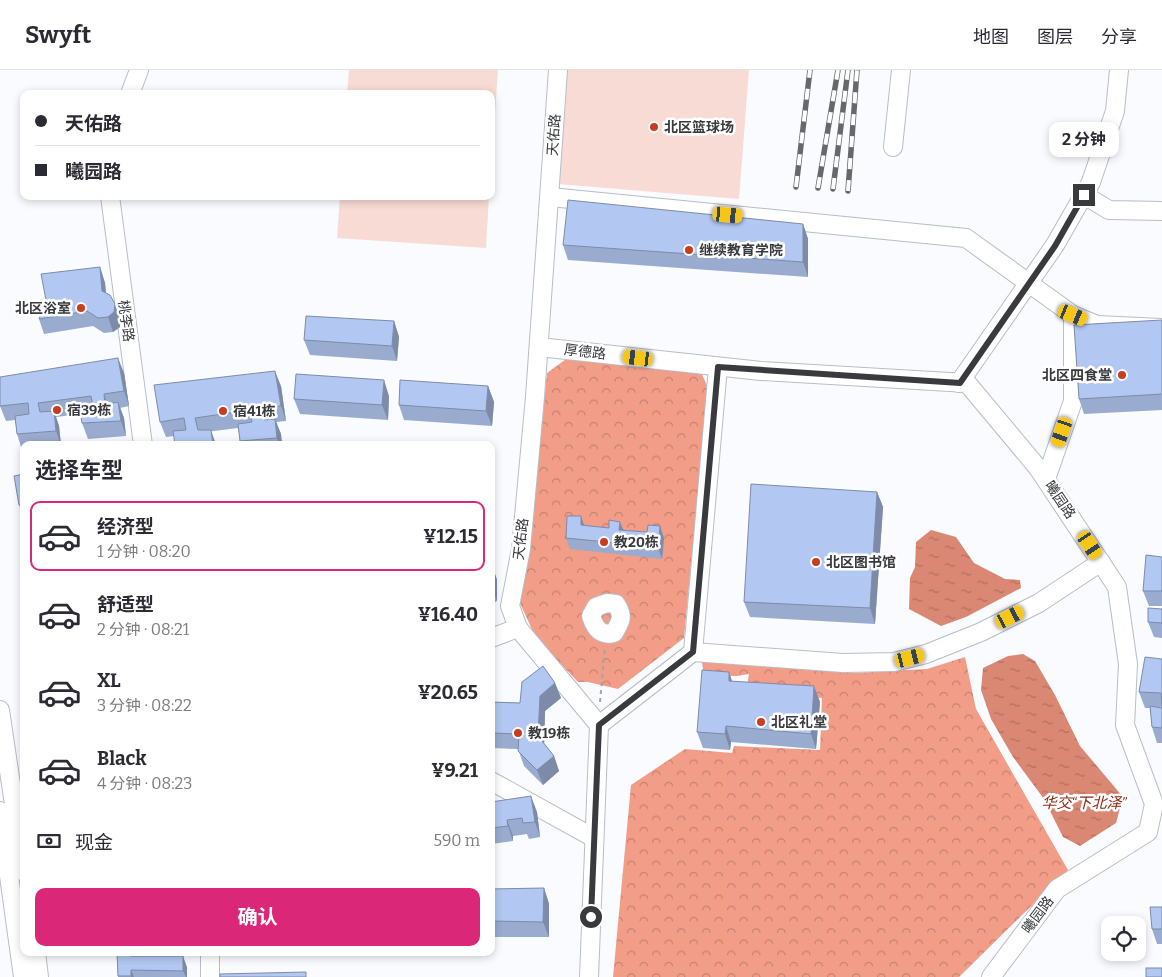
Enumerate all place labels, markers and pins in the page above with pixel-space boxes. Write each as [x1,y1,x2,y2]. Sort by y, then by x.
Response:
place label: 北区篮球场 [664,119,734,136]
marker: 北区篮球场 [648,121,660,133]
place label: 继续教育学院 [699,242,783,259]
marker: 继续教育学院 [683,244,695,256]
place label: 北区浴室 [15,300,71,317]
marker: 北区浴室 [75,302,87,314]
place label: 北区四食堂 [1042,367,1112,384]
marker: 北区四食堂 [1116,369,1128,381]
place label: 宿39栋 [67,402,111,419]
place label: 宿41栋 [233,403,276,420]
marker: 宿39栋 [51,404,63,416]
marker: 宿41栋 [217,405,229,417]
place label: 教20栋 [614,534,659,551]
marker: 教20栋 [598,536,610,548]
place label: 北区图书馆 [826,554,896,571]
marker: 北区图书馆 [810,556,822,568]
place label: 北区礼堂 [771,714,827,731]
marker: 北区礼堂 [755,716,767,728]
place label: 教19栋 [528,725,570,742]
marker: 教19栋 [512,727,524,739]

